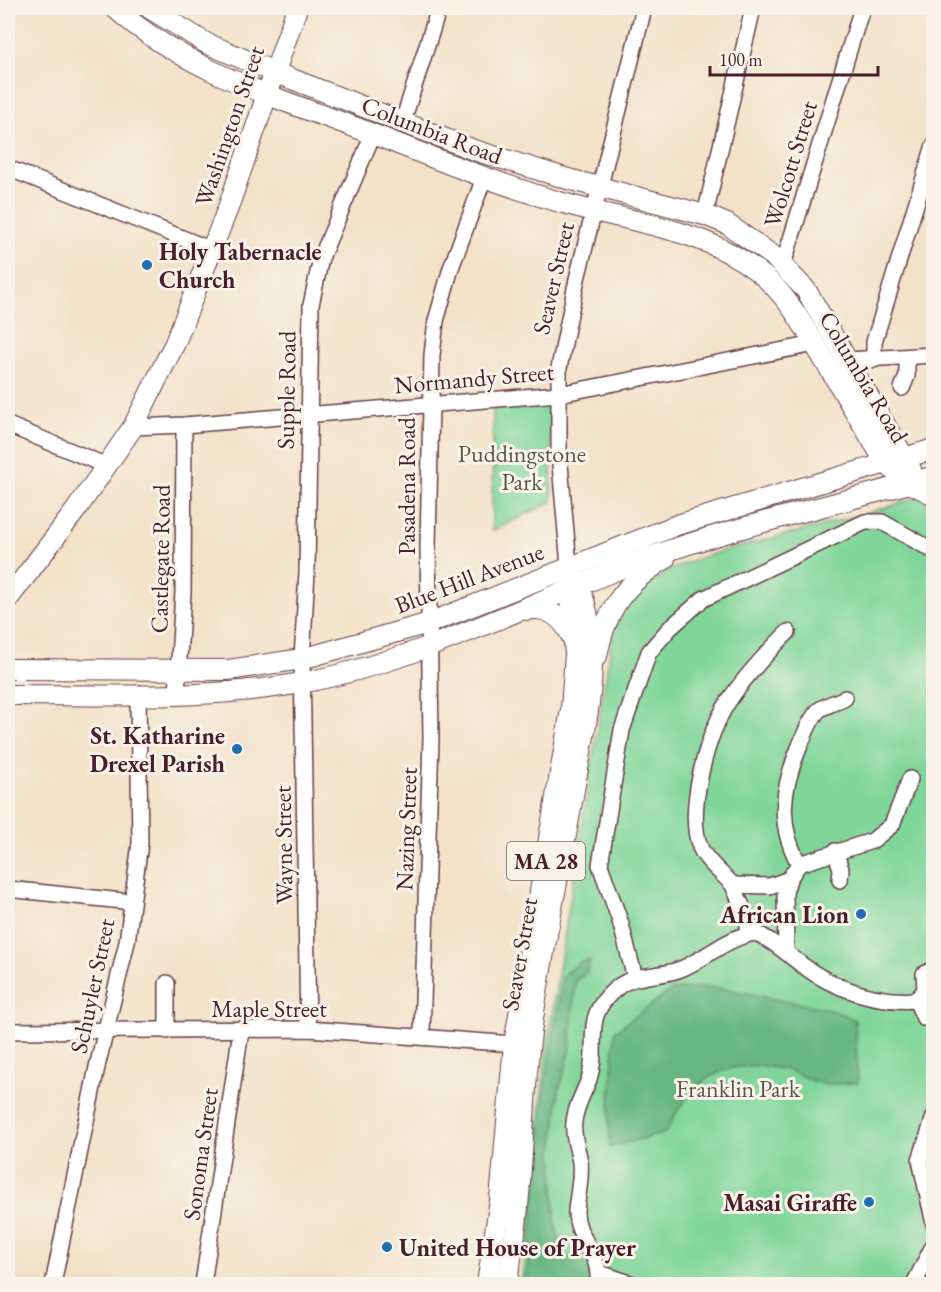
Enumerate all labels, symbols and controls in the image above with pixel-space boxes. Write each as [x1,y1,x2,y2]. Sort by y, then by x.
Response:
scale bar [710,39,878,77]
street label: Washington Street [187,41,271,210]
text: 100 m [719,48,763,71]
street label: Columbia Road [357,89,508,171]
street label: Wolcott Street [756,97,824,231]
street label: Seaver Street [525,218,581,337]
place label: Holy Tabernacle Church [159,236,322,295]
marker: Holy Tabernacle Church [140,258,154,272]
street label: Columbia Road [812,305,916,449]
street label: Supple Road [269,330,303,450]
street label: Normandy Street [393,356,556,400]
street label: Pasadena Road [391,416,422,555]
park label: Puddingstone Park [458,438,586,497]
street label: Castlegate Road [143,483,177,634]
street label: Blue Hill Avenue [390,535,548,621]
place label: St. Katharine Drexel Parish [90,720,226,779]
marker: St. Katharine Drexel Parish [230,742,244,756]
street label: Nazing Street [388,766,424,891]
street label: Wayne Street [266,785,300,905]
road number: MA 28 [507,842,585,880]
street label: Seaver Street [494,895,544,1013]
place label: African Lion [719,899,849,930]
marker: African Lion [854,907,868,921]
street label: Schuyler Street [63,915,122,1056]
street label: Maple Street [211,993,327,1024]
park label: Franklin Park [676,1073,801,1104]
street label: Sonoma Street [175,1085,225,1222]
place label: Masai Giraffe [723,1187,857,1218]
marker: Masai Giraffe [862,1195,876,1209]
place label: United House of Prayer [399,1232,636,1264]
marker: United House of Prayer [380,1240,394,1254]

